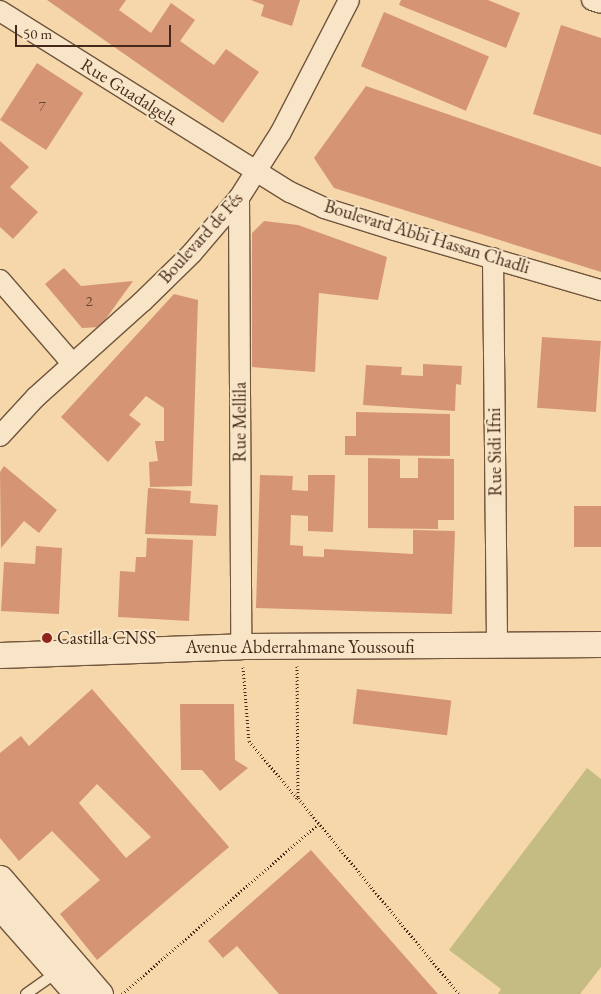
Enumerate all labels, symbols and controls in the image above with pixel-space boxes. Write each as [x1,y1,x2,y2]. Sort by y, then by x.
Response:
scale bar [18,15,174,47]
text: 50 m [23,24,52,43]
street label: Rue Guadalgela [77,54,181,130]
house number: 7 [38,97,46,115]
street label: Boulevard de Fés [154,188,248,288]
street label: Boulevard Abbi Hassan Chadli [322,195,532,279]
house number: 2 [85,292,93,310]
street label: Rue Mellila [229,382,251,462]
street label: Rue Sidi Ifni [483,408,507,496]
place label: Castilla CNSS [57,627,156,649]
marker: Castilla CNSS [41,632,53,644]
street label: Avenue Abderrahmane Youssoufi [185,636,415,658]

